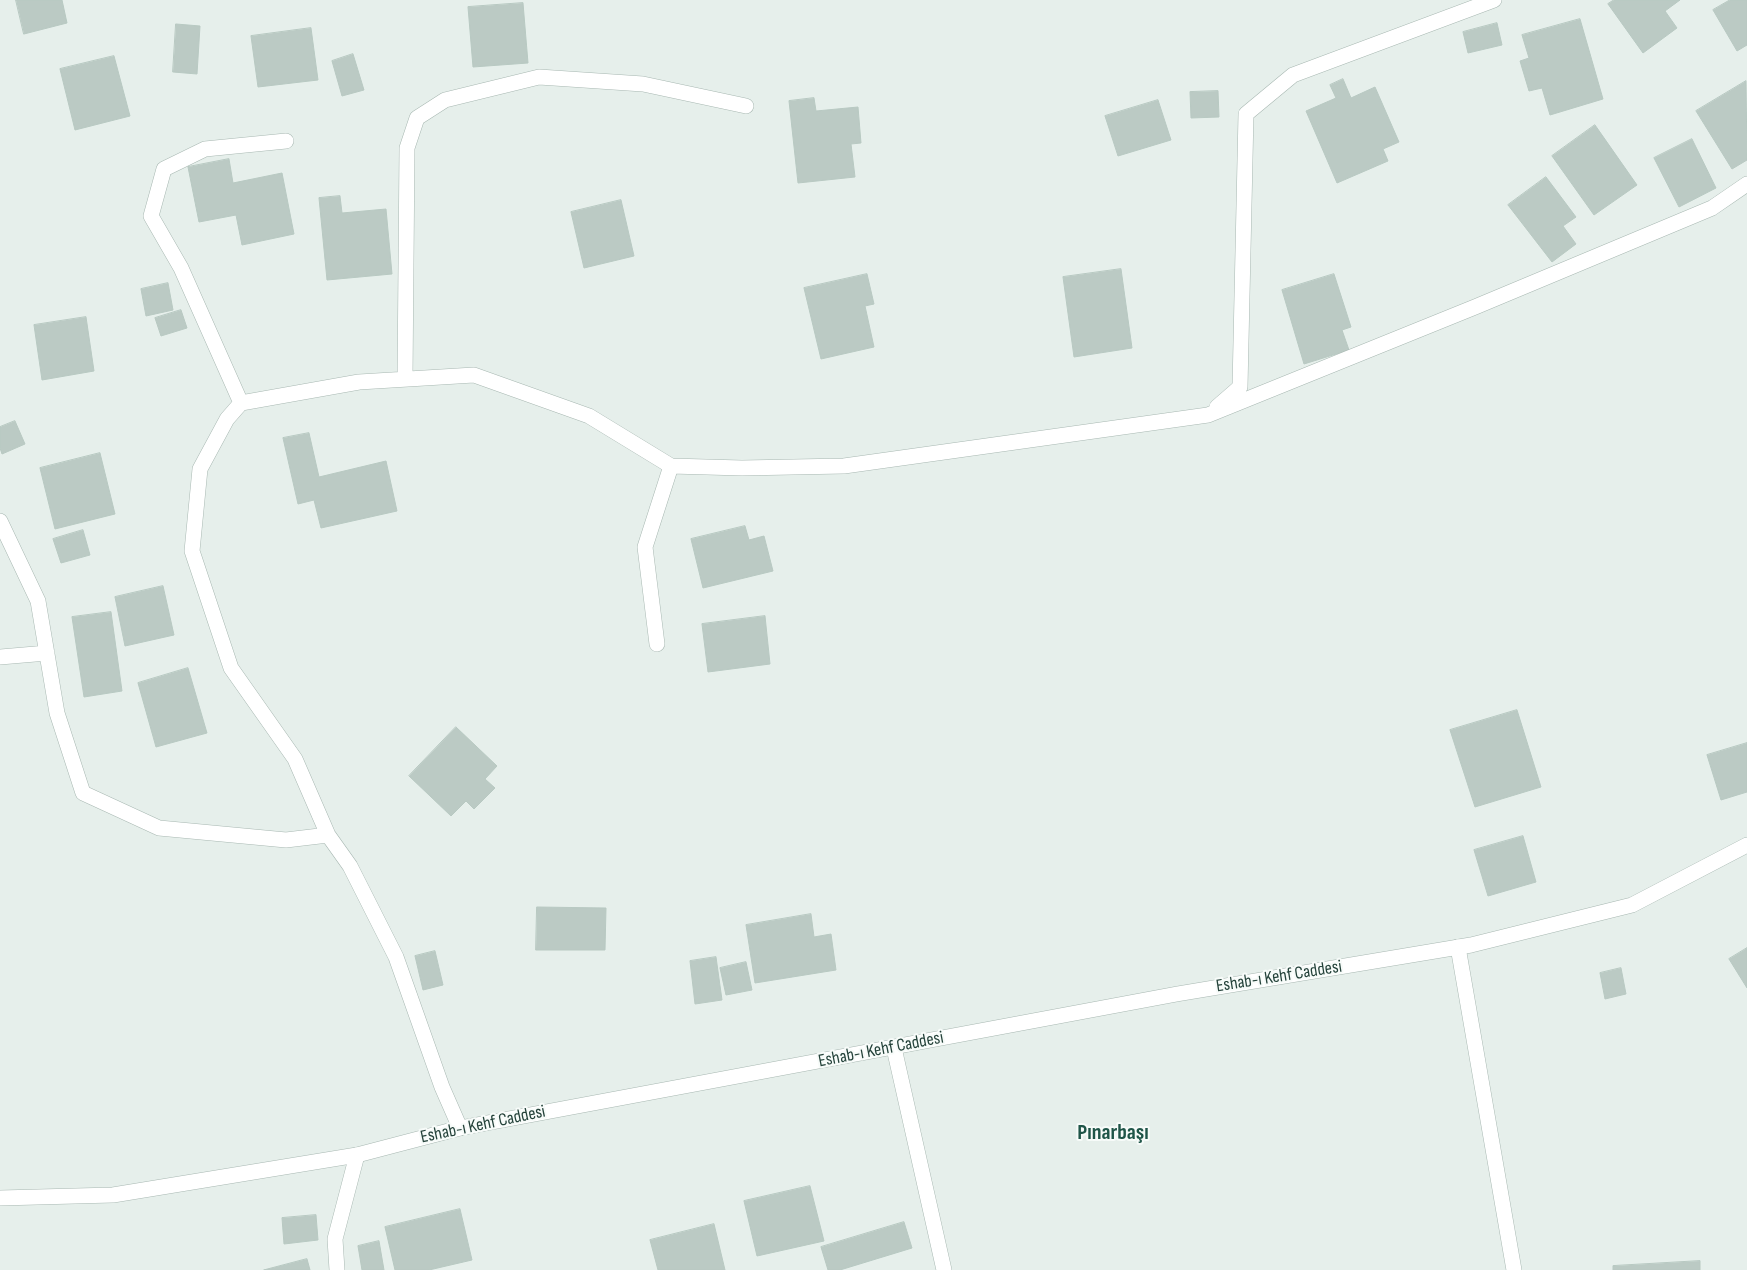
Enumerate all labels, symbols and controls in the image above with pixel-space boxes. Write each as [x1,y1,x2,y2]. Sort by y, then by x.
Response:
street label: Eshab-ı Kehf Caddesi [1215,956,1343,998]
street label: Eshab-ı Kehf Caddesi [817,1027,945,1073]
street label: Eshab-ı Kehf Caddesi [419,1101,547,1149]
district label: Pınarbaşı [1077,1120,1149,1146]

